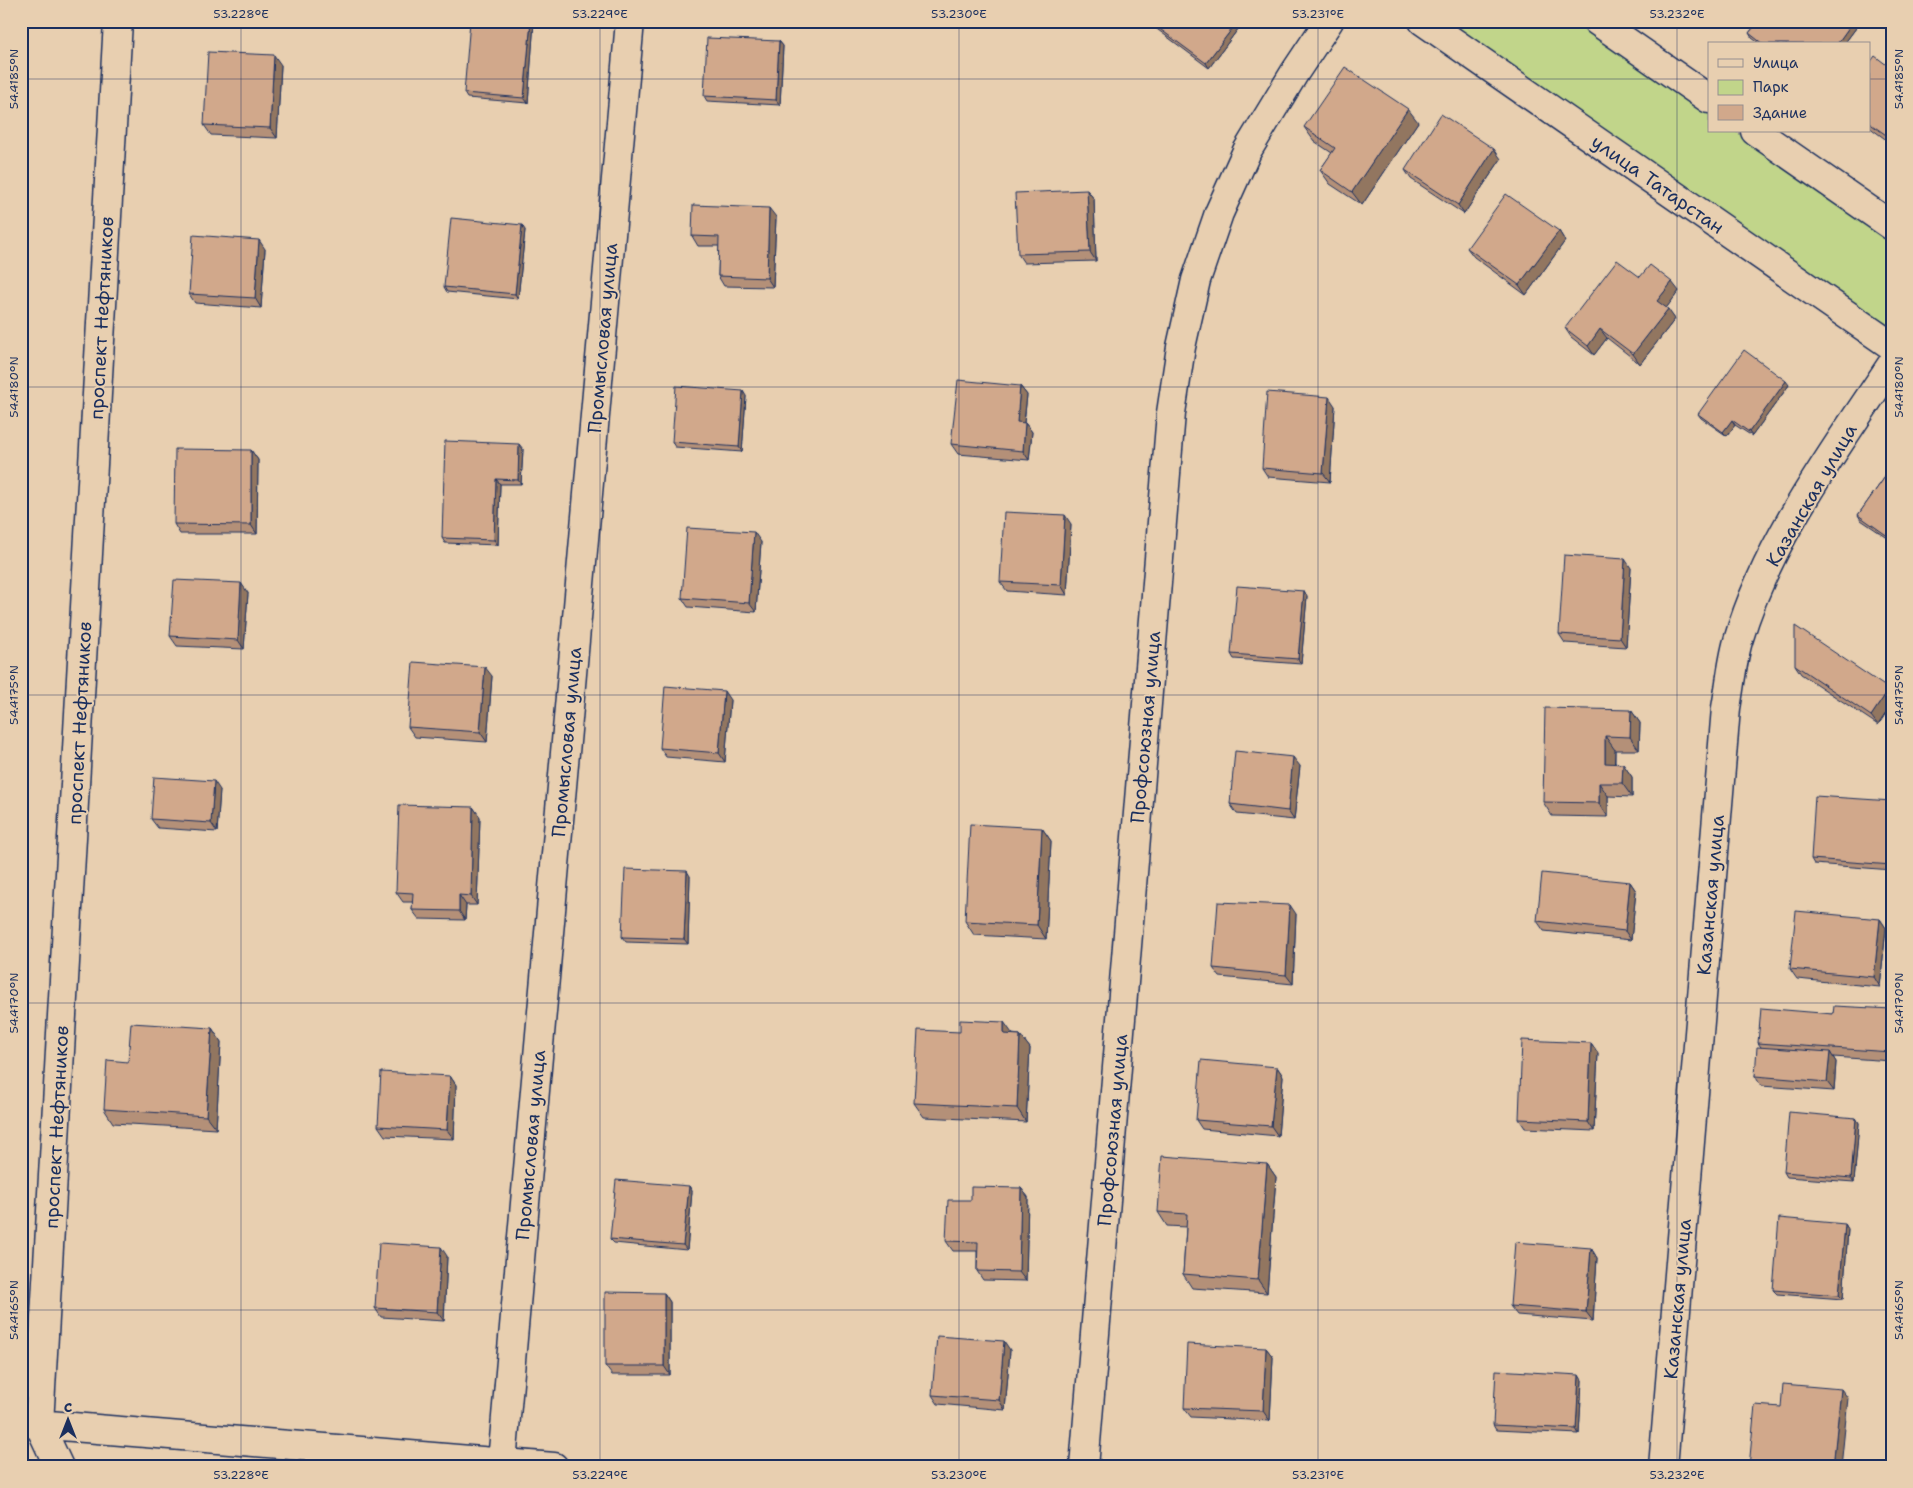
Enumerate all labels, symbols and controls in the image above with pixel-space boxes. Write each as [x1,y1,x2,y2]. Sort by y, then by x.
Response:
text: 53.228°E [213,6,269,22]
text: 53.229°E [572,6,628,22]
text: 53.230°E [931,6,987,22]
text: 53.231°E [1292,6,1344,22]
text: 53.232°E [1649,6,1705,22]
legend [1708,42,1870,132]
text: 54.4185°N [6,49,22,109]
text: 54.4185°N [1891,49,1907,109]
text: Улица [1753,53,1799,73]
text: Парк [1753,77,1789,97]
text: Здание [1753,103,1807,123]
street label: улица Татарстан [1586,129,1729,240]
street label: проспект Нефтяников [84,216,119,420]
street label: Промысловая улица [582,242,623,434]
text: 54.4180°N [6,356,22,418]
text: 54.4180°N [1891,356,1907,418]
street label: Казанская улица [1760,419,1863,571]
street label: проспект Нефтяников [62,621,97,825]
street label: Профсоюзная улица [1125,630,1166,824]
street label: Промысловая улица [546,646,587,838]
text: 54.4175°N [6,665,22,725]
text: 54.4175°N [1891,665,1907,725]
street label: Казанская улица [1691,814,1730,976]
text: 54.4170°N [6,973,22,1034]
text: 54.4170°N [1891,973,1907,1034]
street label: проспект Нефтяников [39,1025,74,1229]
street label: Профсоюзная улица [1092,1033,1133,1227]
street label: Промысловая улица [510,1049,551,1241]
street label: Казанская улица [1658,1218,1697,1380]
text: 54.4165°N [6,1280,22,1340]
text: 54.4165°N [1891,1280,1907,1340]
north arrow [42,1396,92,1446]
text: С [64,1398,72,1416]
text: 53.228°E [213,1467,269,1483]
text: 53.229°E [572,1467,628,1483]
text: 53.230°E [931,1467,987,1483]
text: 53.231°E [1292,1467,1344,1483]
text: 53.232°E [1649,1467,1705,1483]

